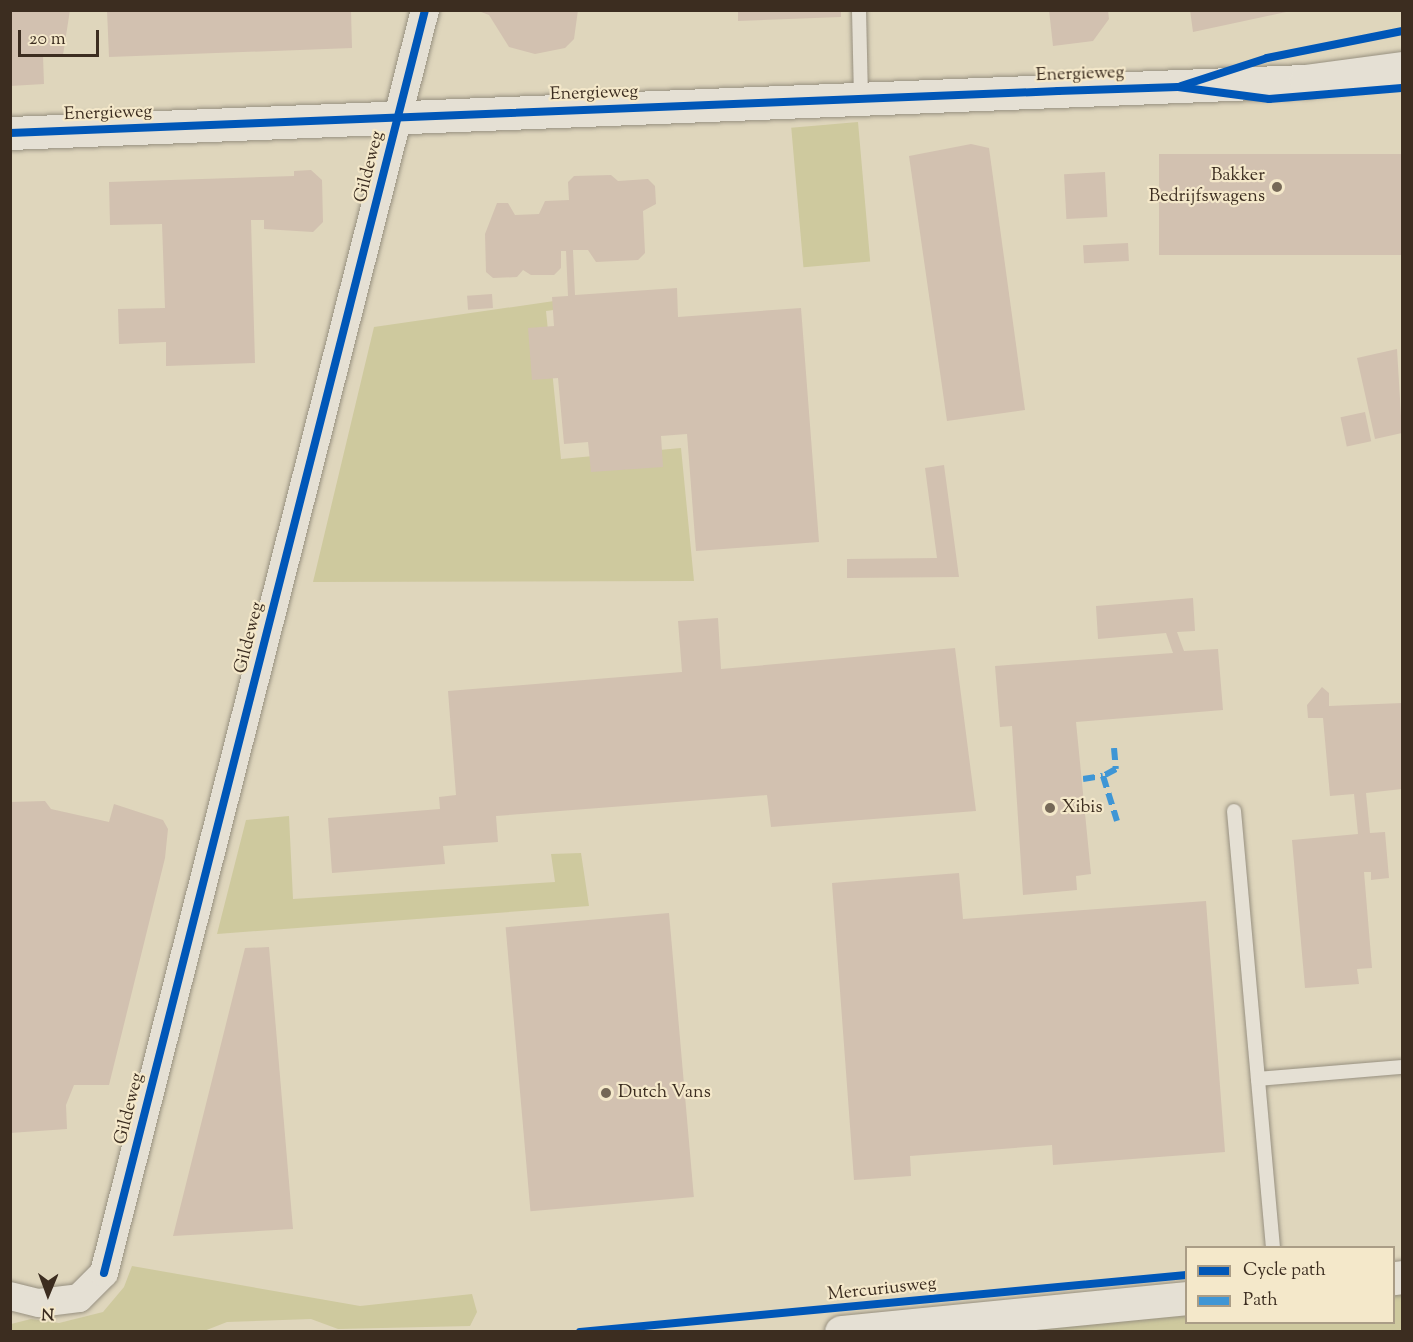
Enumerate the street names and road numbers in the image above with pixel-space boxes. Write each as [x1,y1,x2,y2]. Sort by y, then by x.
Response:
street label: Energieweg [1035,63,1125,87]
street label: Energieweg [549,82,639,106]
street label: Energieweg [63,102,153,126]
street label: Gildeweg [351,129,389,205]
street label: Gildeweg [231,600,269,676]
street label: Gildeweg [111,1071,149,1147]
street label: Mercuriusweg [827,1274,937,1306]

